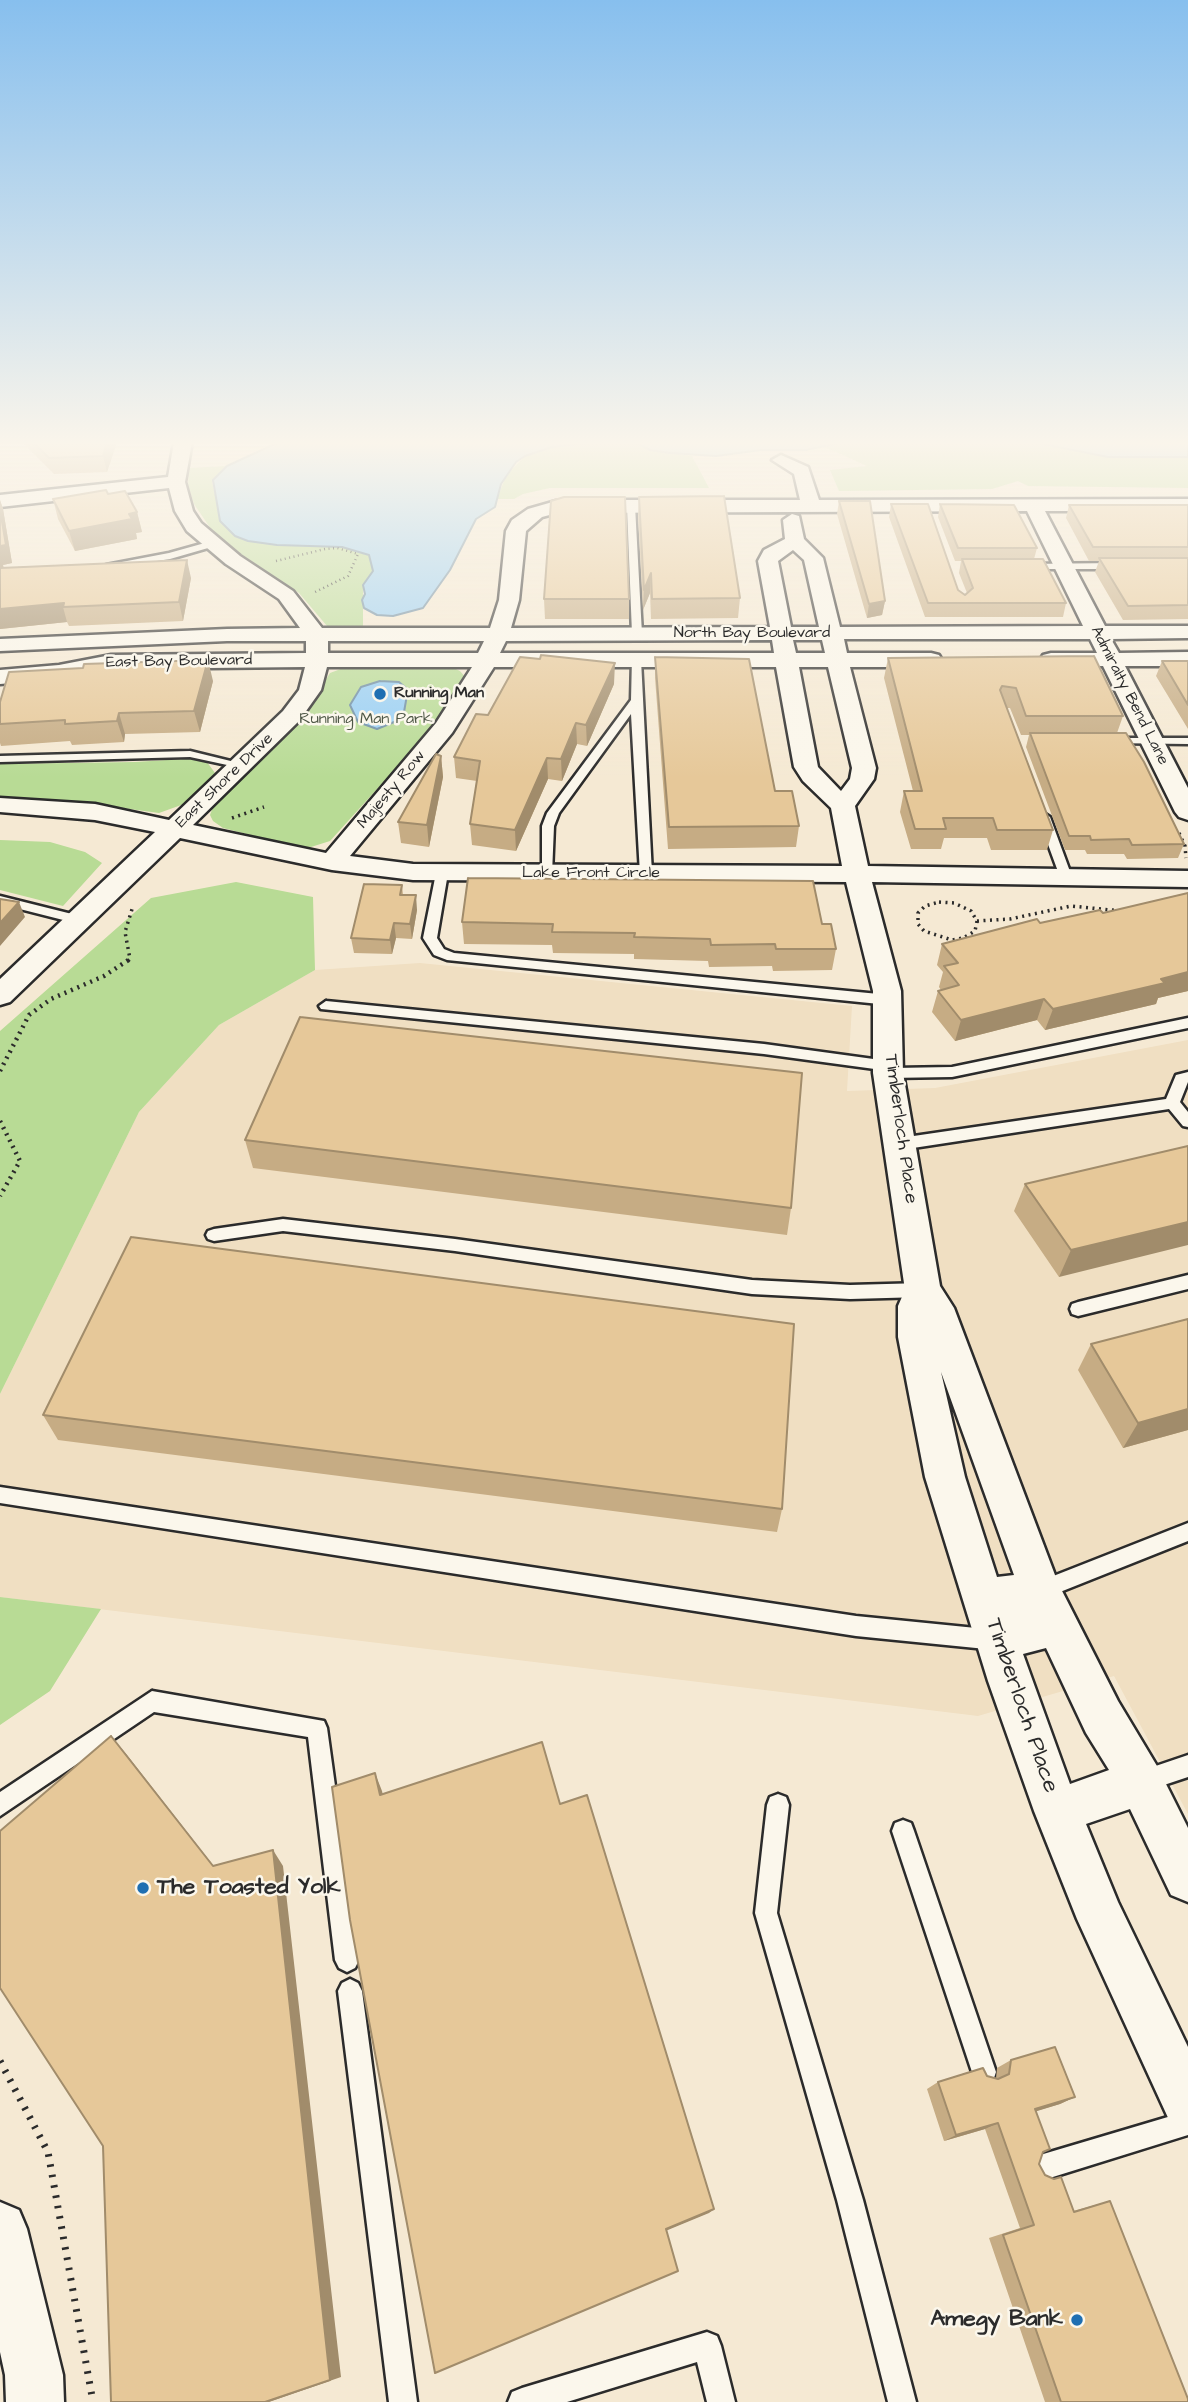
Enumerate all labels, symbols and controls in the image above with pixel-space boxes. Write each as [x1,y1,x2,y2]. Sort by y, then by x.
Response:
street label: Admiralty Bend Lane [1086,623,1172,769]
street label: North Bay Boulevard [674,624,830,644]
street label: East Bay Boulevard [106,651,252,673]
place label: Running Man [394,684,484,704]
marker: Running Man [372,686,388,702]
park label: Running Man Park [299,710,433,730]
street label: East Shore Drive [172,730,278,832]
street label: Majesty Row [354,747,430,833]
street label: Lake Front Circle [522,864,660,884]
street label: Timberloch Place [878,1053,922,1205]
street label: Timberloch Place [978,1615,1064,1797]
place label: The Toasted Yolk [157,1874,341,1902]
marker: The Toasted Yolk [135,1880,151,1896]
place label: Amegy Bank [931,2306,1063,2334]
marker: Amegy Bank [1069,2312,1085,2328]

